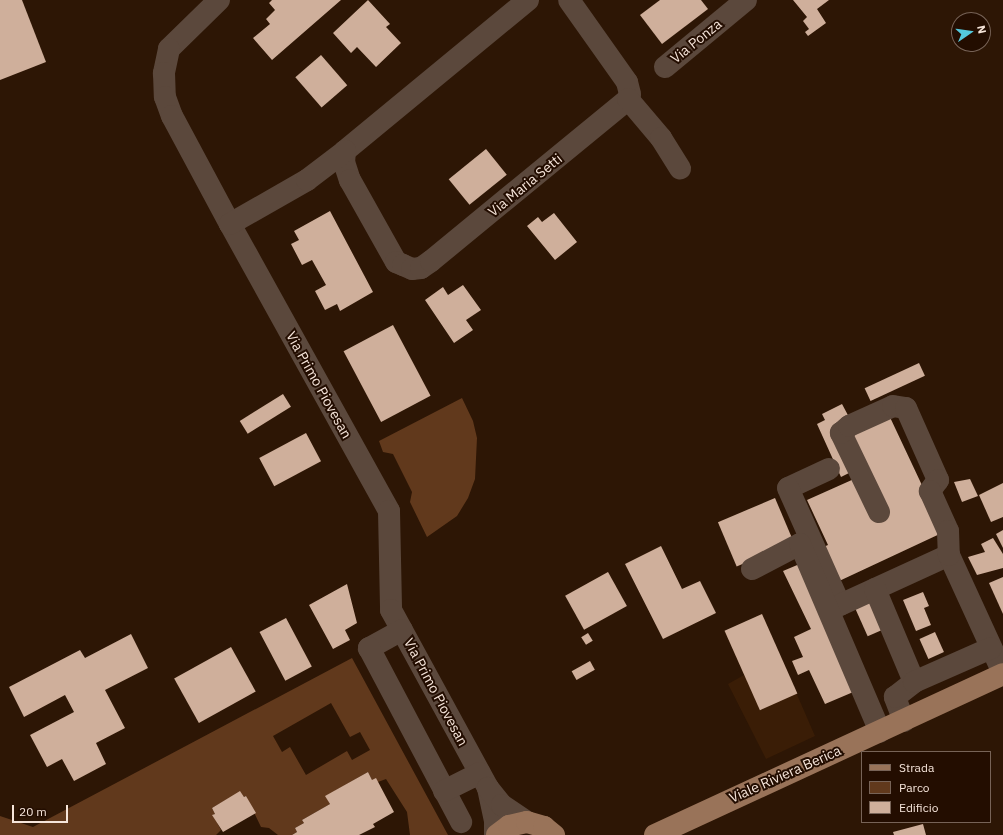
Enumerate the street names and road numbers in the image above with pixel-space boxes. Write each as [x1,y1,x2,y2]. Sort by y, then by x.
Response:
street label: Via Ponza [667,15,725,67]
street label: Via Maria Setti [485,150,565,220]
street label: Via Primo Piovesan [283,329,355,441]
street label: Via Primo Piovesan [401,635,471,749]
street label: Viale Riviera Berica [726,742,844,806]

